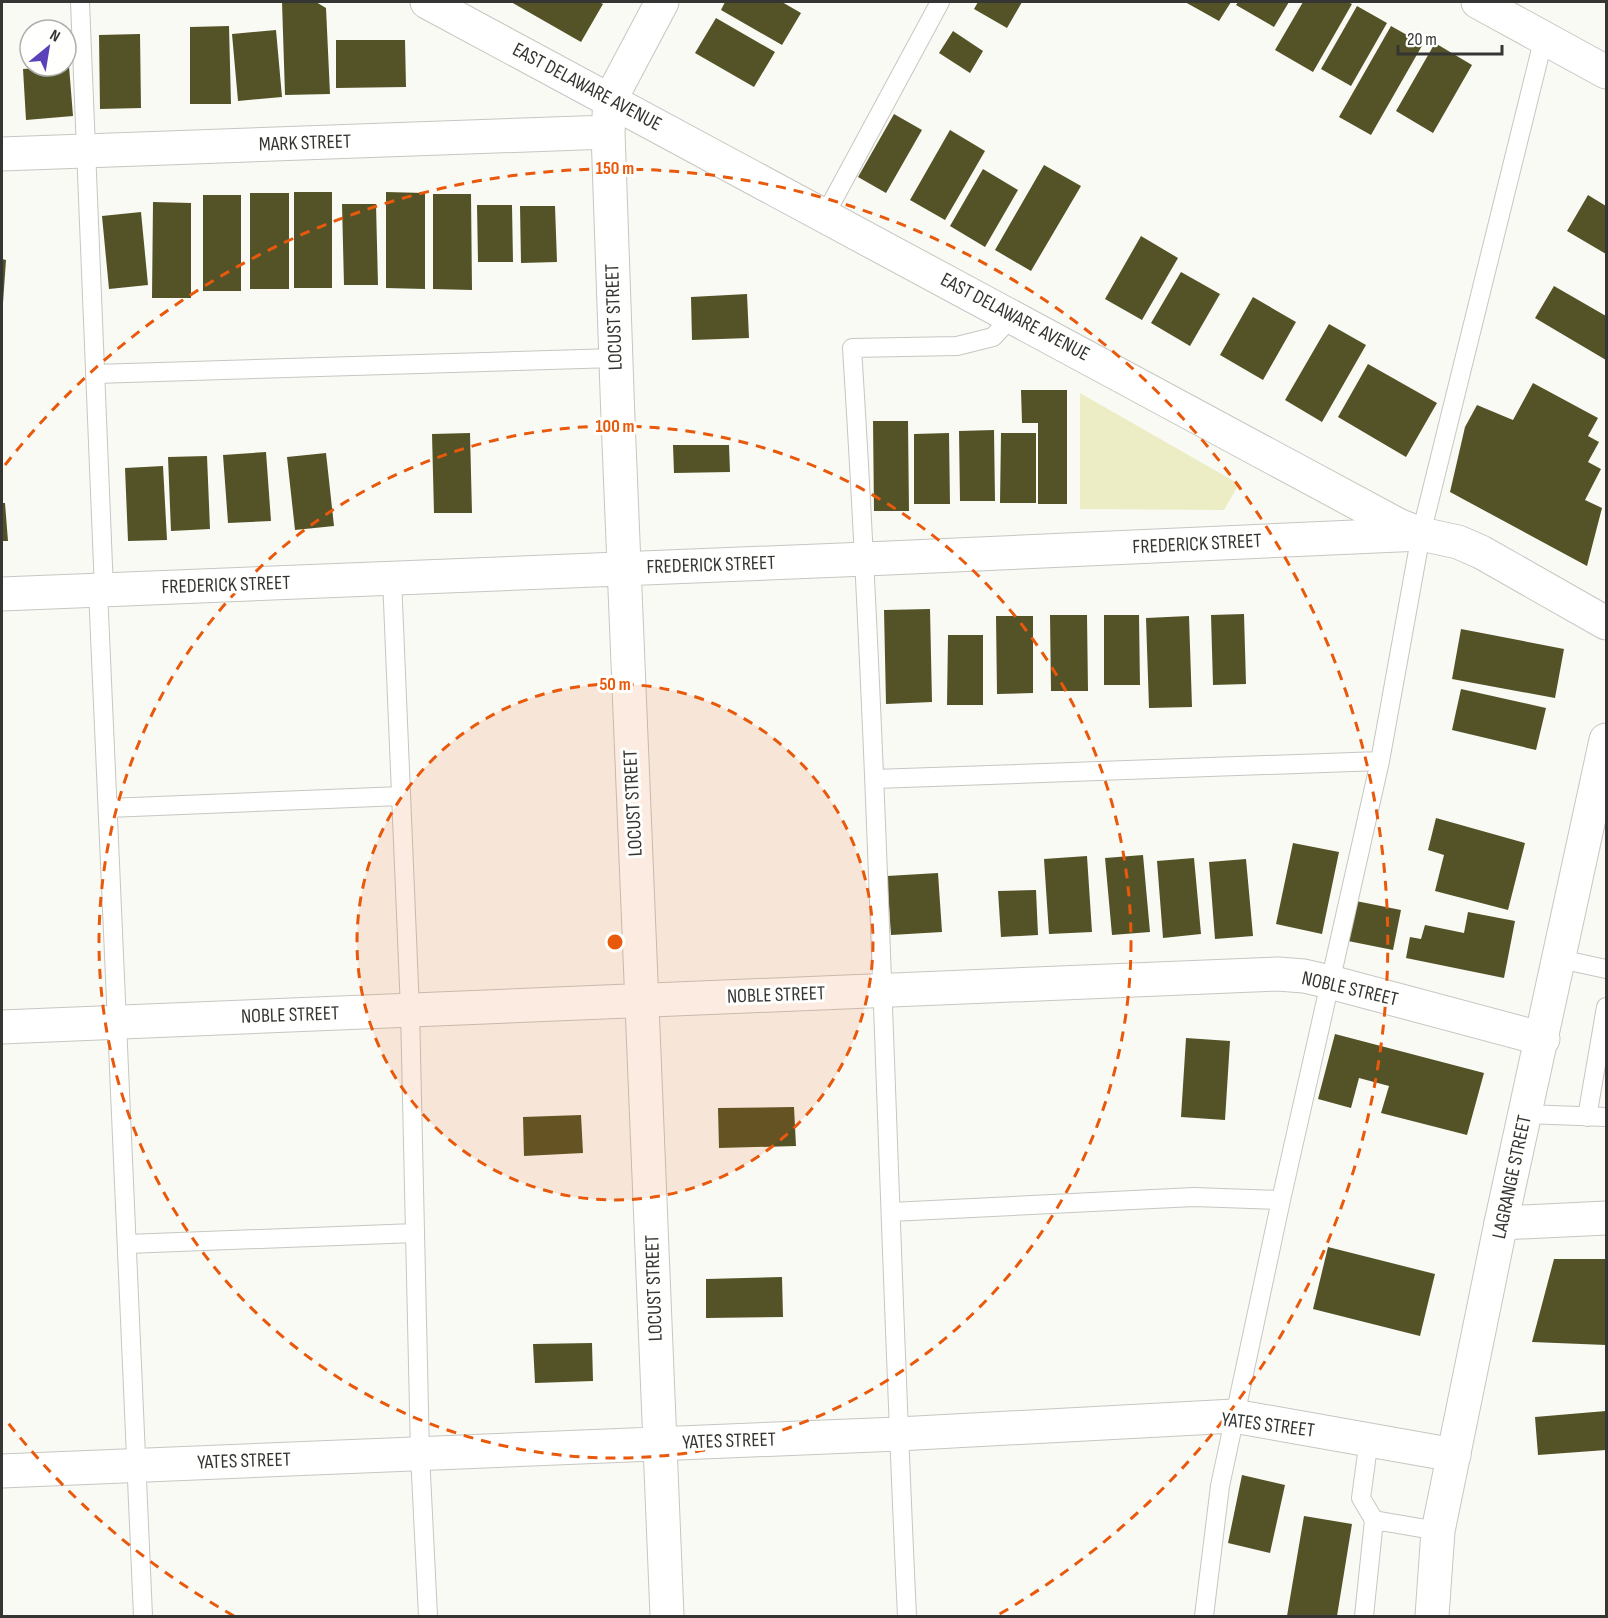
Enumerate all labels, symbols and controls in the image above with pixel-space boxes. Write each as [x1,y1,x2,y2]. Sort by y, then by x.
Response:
north arrow [18,18,78,78]
scale bar [1398,18,1502,56]
text: N [46,26,63,47]
text: 20 m [1407,29,1437,50]
street label: EAST DELAWARE AVENUE [508,38,666,136]
street label: MARK STREET [258,129,352,157]
text: 150 m [596,158,634,179]
street label: LOCUST STREET [600,263,628,371]
street label: EAST DELAWARE AVENUE [936,268,1094,366]
text: 100 m [596,416,635,437]
street label: FREDERICK STREET [1132,529,1262,559]
street label: FREDERICK STREET [646,551,776,579]
street label: FREDERICK STREET [161,571,291,599]
text: 50 m [599,674,631,695]
street label: LOCUST STREET [618,749,648,857]
centre of rings [605,932,625,952]
street label: NOBLE STREET [1299,966,1401,1012]
street label: NOBLE STREET [727,981,825,1009]
street label: NOBLE STREET [241,1001,339,1029]
street label: LAGRANGE STREET [1487,1113,1537,1241]
street label: LOCUST STREET [640,1234,668,1342]
street label: YATES STREET [1220,1407,1316,1443]
street label: YATES STREET [682,1427,776,1455]
street label: YATES STREET [197,1447,291,1475]

